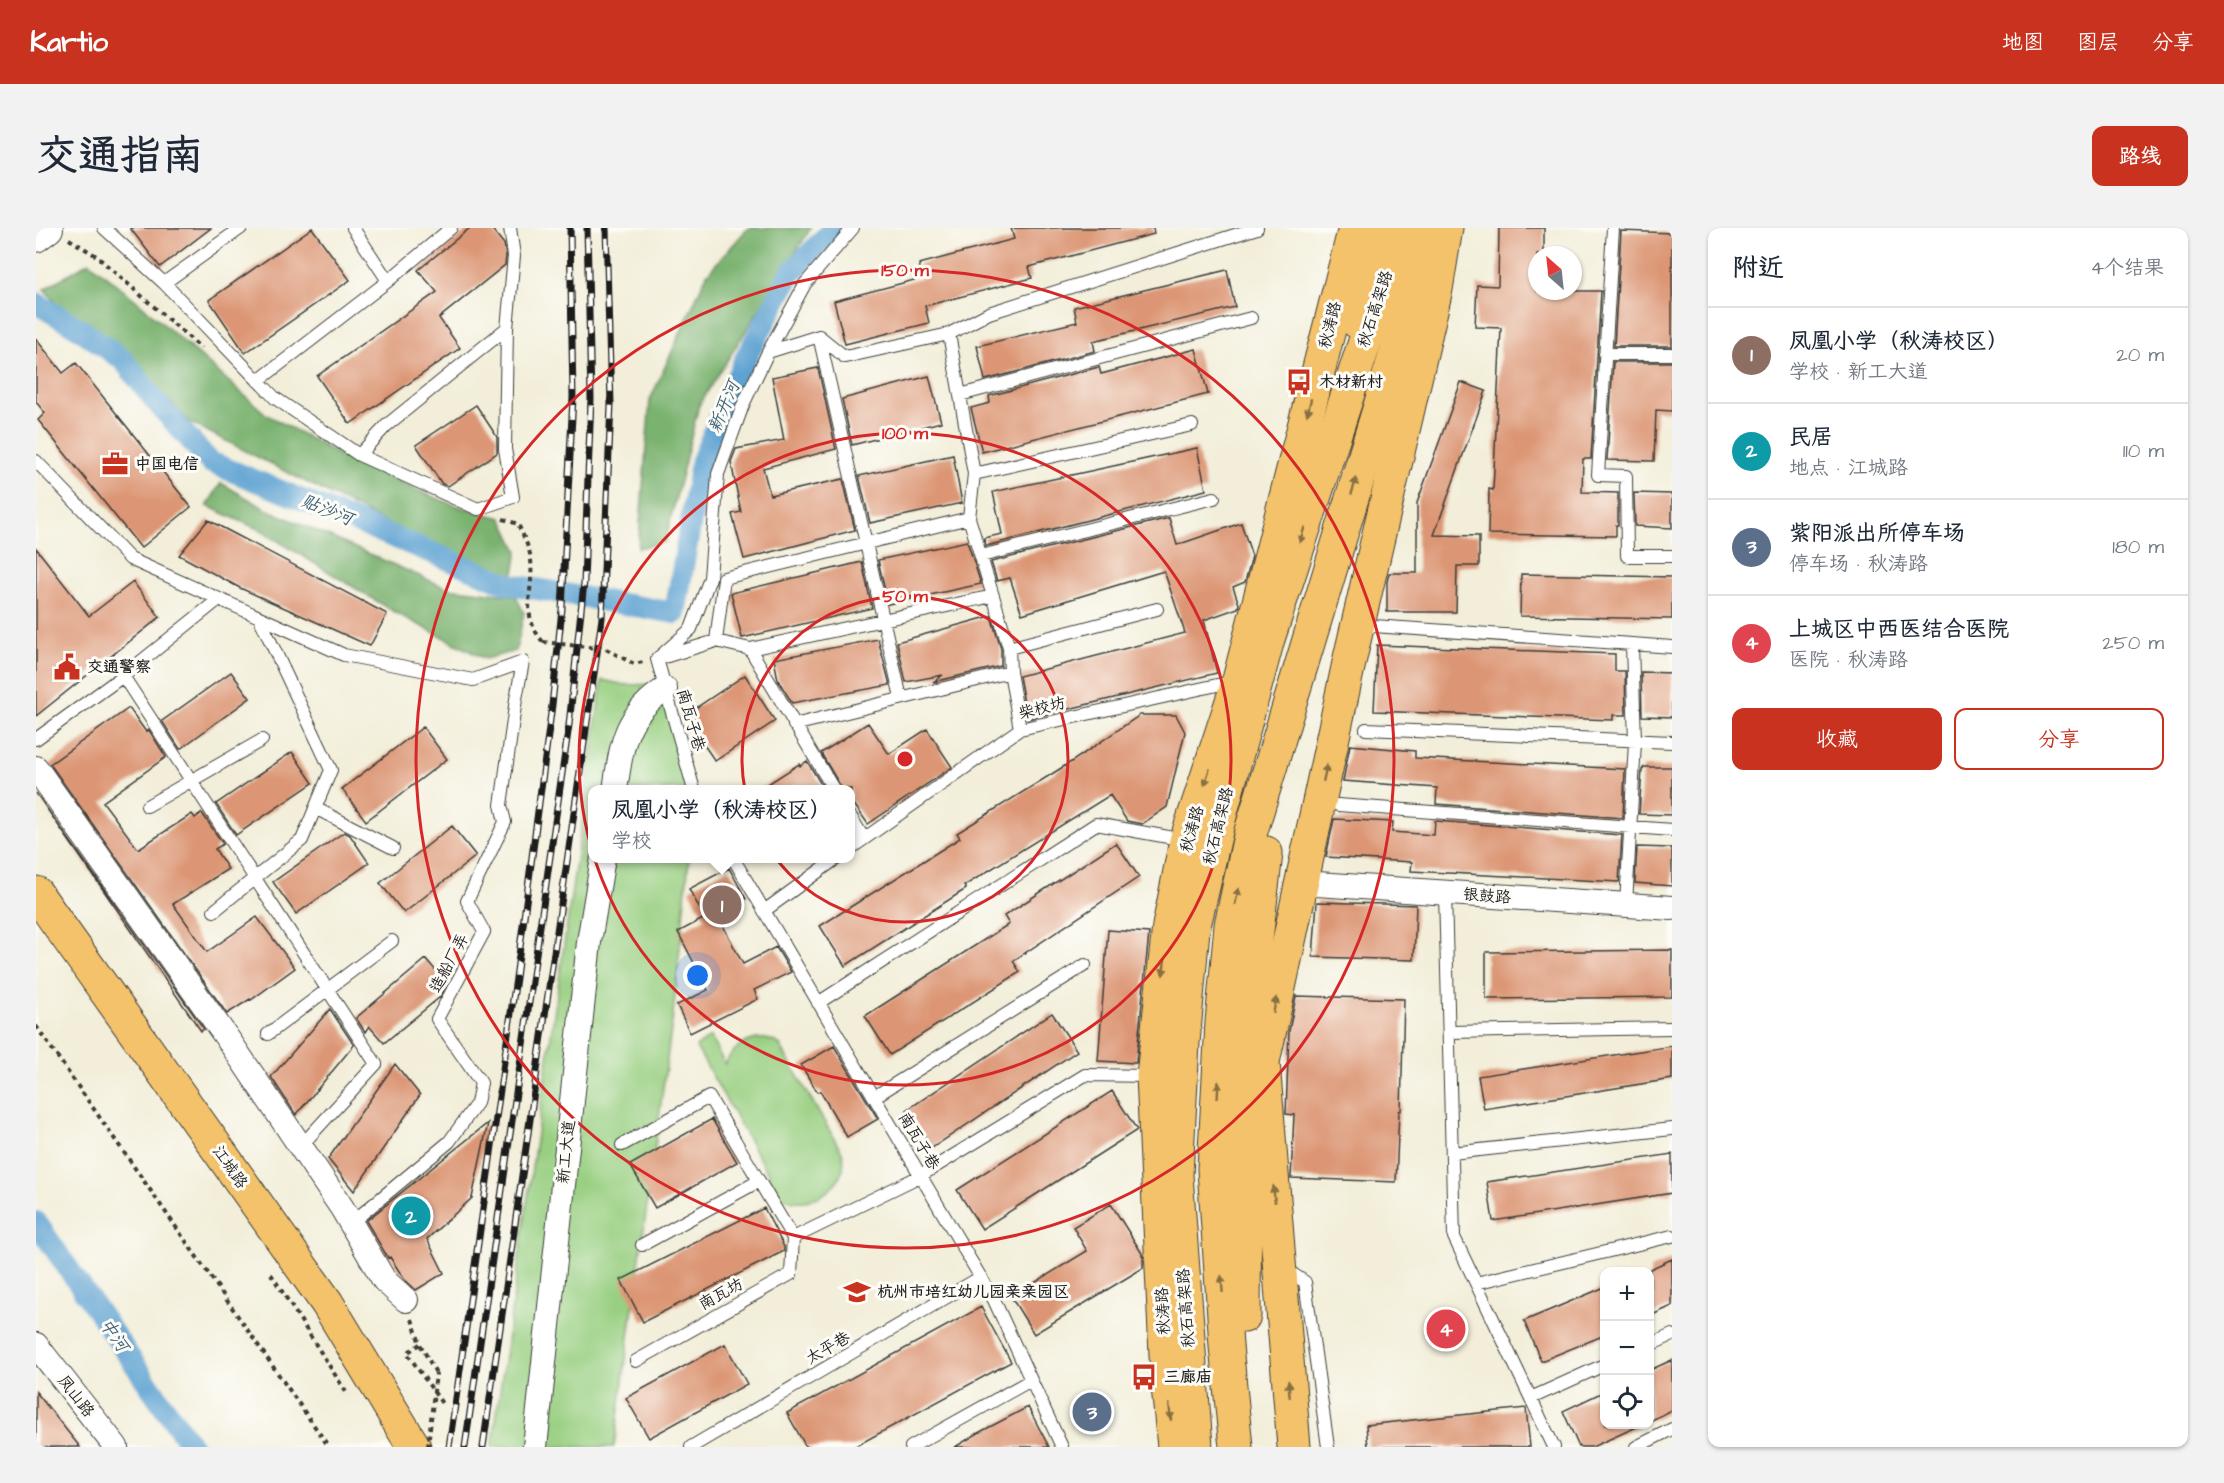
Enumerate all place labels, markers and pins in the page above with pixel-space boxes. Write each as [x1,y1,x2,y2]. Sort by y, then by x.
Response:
bus stop icon: 木材新村 [1284,367,1314,397]
place label: 木材新村 [1319,371,1383,393]
office icon: 中国电信 [100,449,130,479]
place label: 中国电信 [135,453,199,475]
public building icon: 交通警察 [52,652,82,682]
place label: 交通警察 [87,656,151,678]
centre of rings [895,749,915,769]
pin: 1 [702,882,742,928]
pin: 2 [392,1194,430,1238]
school or university icon: 杭州市培红幼儿园亲亲园区 [842,1277,872,1307]
place label: 杭州市培红幼儿园亲亲园区 [877,1281,1069,1303]
pin: 4 [1426,1306,1466,1352]
bus stop icon: 三廊庙 [1129,1362,1159,1392]
place label: 三廊庙 [1164,1366,1212,1388]
pin: 3 [1072,1390,1112,1434]

